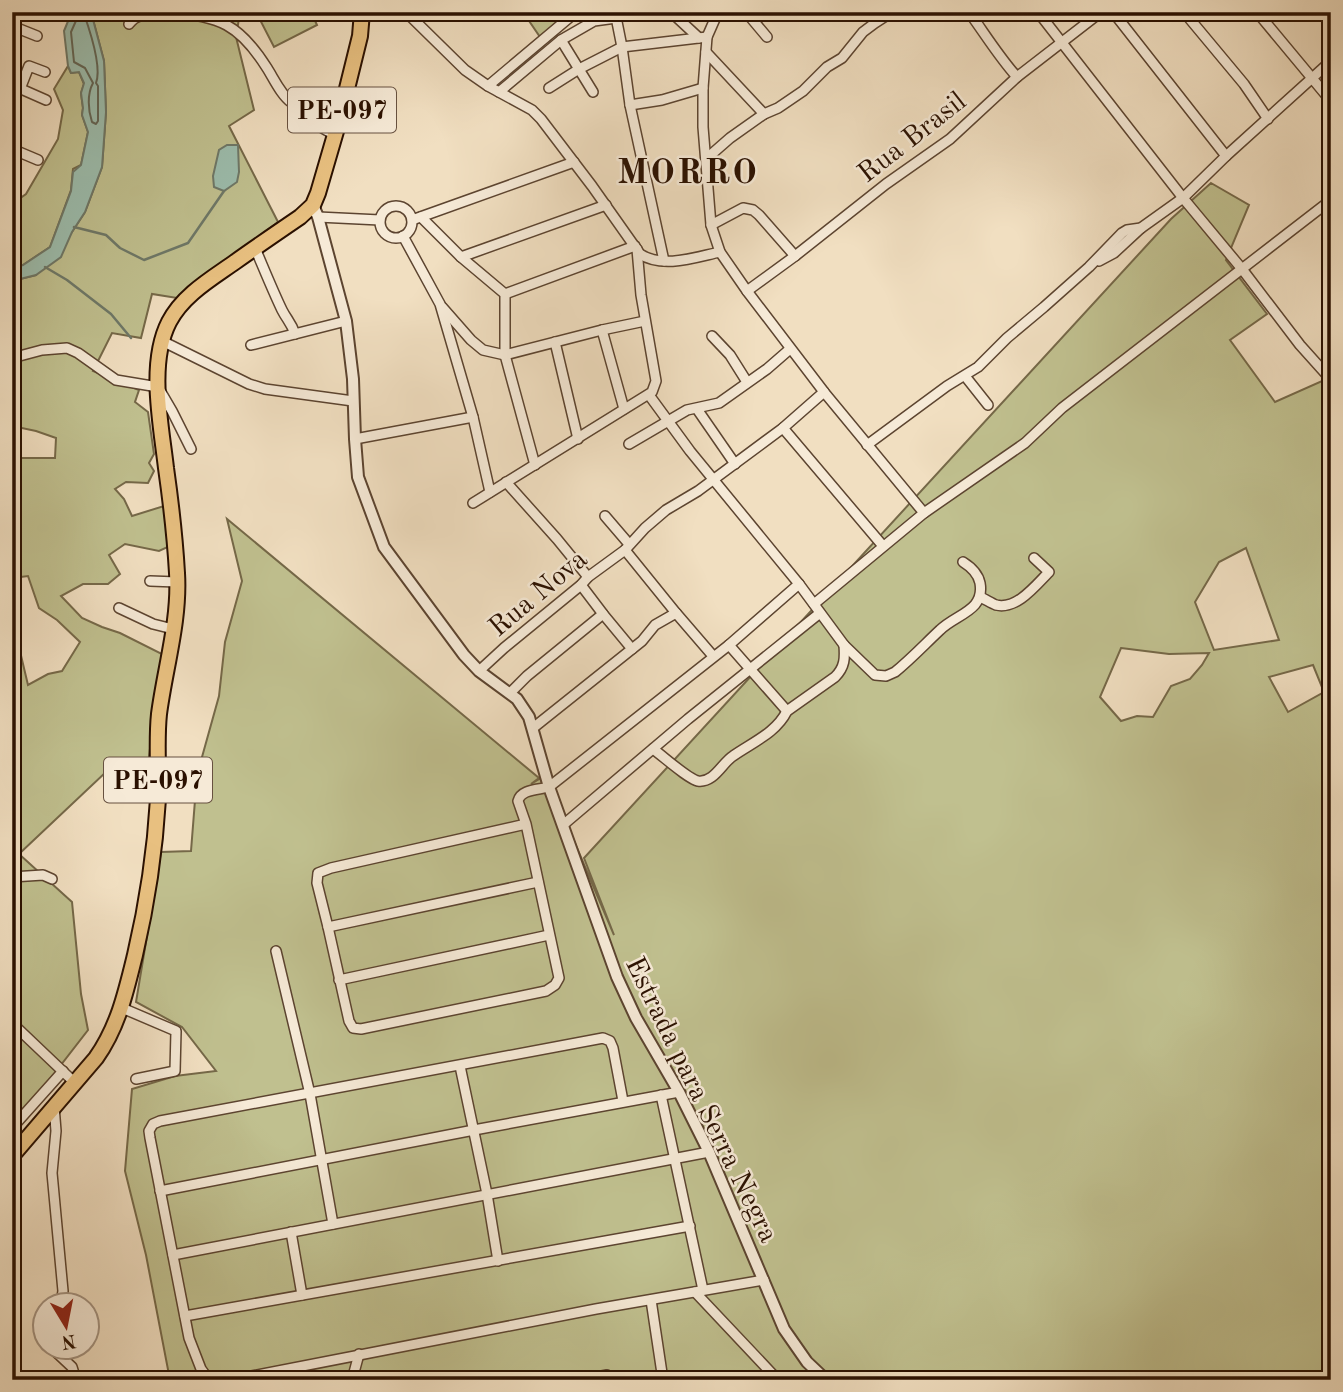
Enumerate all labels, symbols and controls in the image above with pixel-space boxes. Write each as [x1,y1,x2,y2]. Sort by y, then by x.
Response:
road number: PE-097 [288,88,396,132]
street label: Rua Brasil [854,88,972,189]
district label: MORRO [617,156,759,191]
street label: Rua Nova [484,545,594,643]
road number: PE-097 [104,758,212,802]
street label: Estrada para Serra Negra [619,953,782,1248]
north arrow [32,1290,102,1360]
text: N [59,1330,77,1351]

